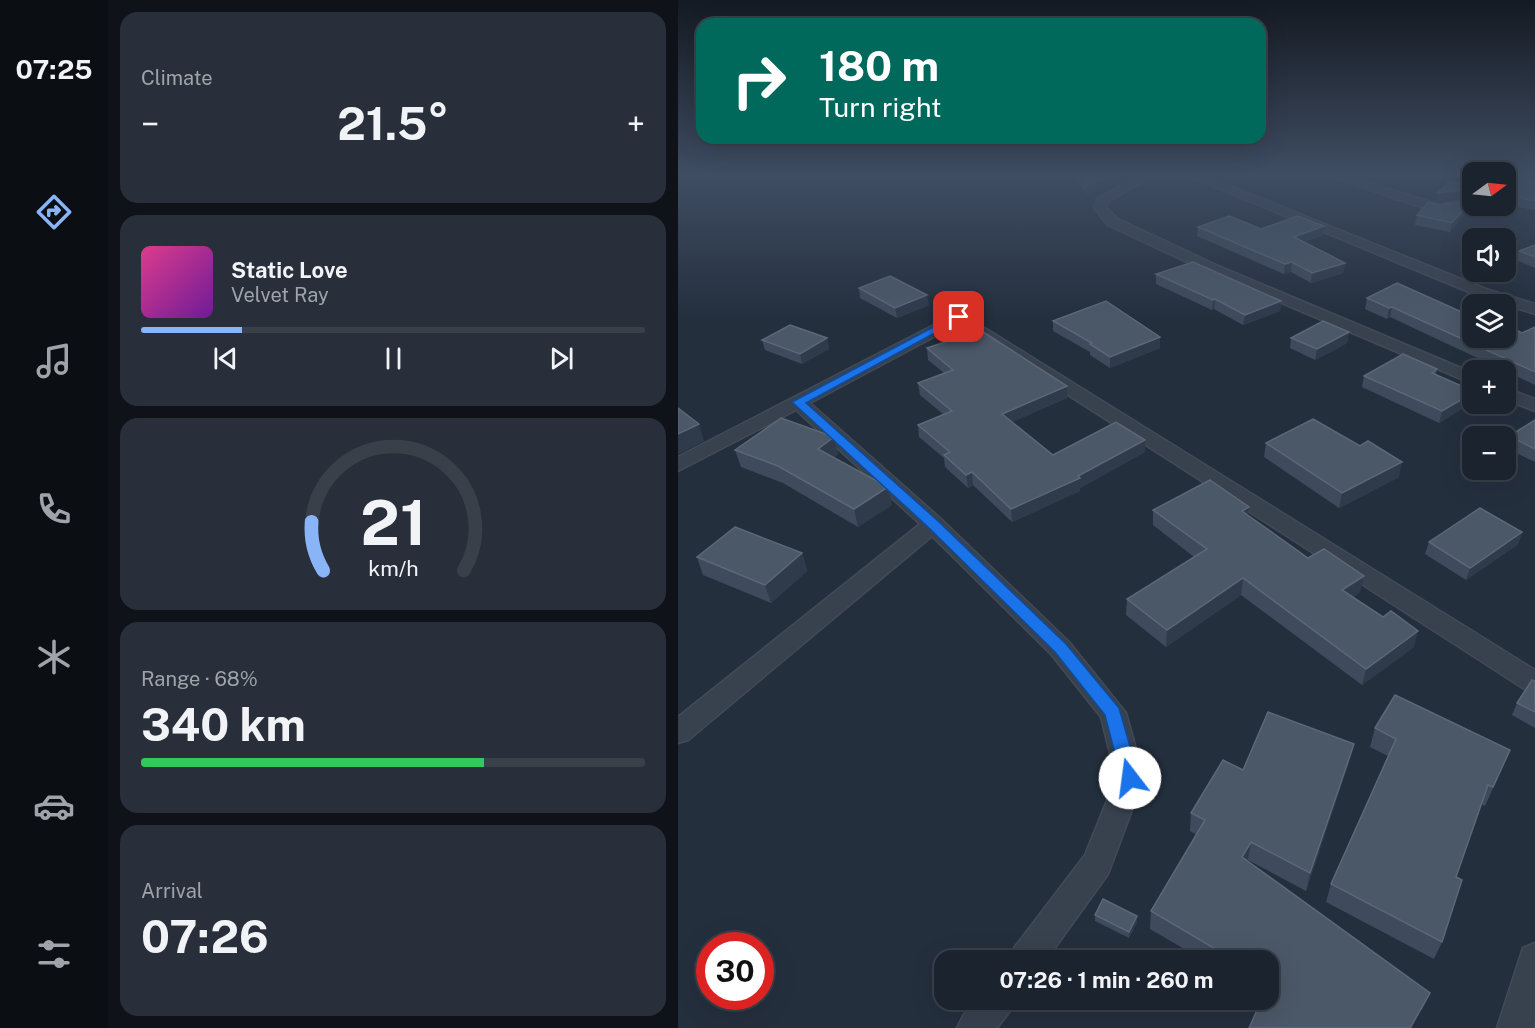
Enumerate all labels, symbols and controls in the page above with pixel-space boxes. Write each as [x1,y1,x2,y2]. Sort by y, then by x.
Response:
text: 180 m [819,41,939,90]
icon: right [720,42,798,120]
text: 07:25 [15,53,93,85]
text: Climate [141,66,213,90]
text: Turn right [819,91,942,123]
text: 21.5° [337,97,449,150]
text: − [141,105,159,143]
text: + [627,105,645,143]
north arrow [1462,162,1516,216]
map controls [1462,162,1516,480]
icon: directions [33,191,75,233]
button: sound [1462,228,1516,282]
text: Static Love [231,257,348,283]
text: Velvet Ray [231,283,329,307]
pin [933,291,984,342]
button: layers [1462,294,1516,348]
icon: arrive [942,300,975,333]
icon: music [33,340,75,382]
icon: previous [209,342,242,375]
icon: pause [377,342,410,375]
icon: next [545,342,578,375]
button: + [1462,360,1516,414]
button: − [1462,426,1516,480]
text: 21 [360,486,426,559]
icon: phone [33,488,75,530]
text: km/h [368,556,418,581]
icon: climate [33,636,75,678]
text: Range · 68% [141,667,258,691]
text: 340 km [141,698,306,751]
position arrow [1098,746,1162,810]
icon: car [33,785,75,827]
text: Arrival [141,879,203,903]
text: 07:26 [141,910,269,963]
speed limit sign: 30 [696,932,774,1010]
icon: filters [33,933,75,975]
text: 07:26 · 1 min · 260 m [1000,967,1213,993]

